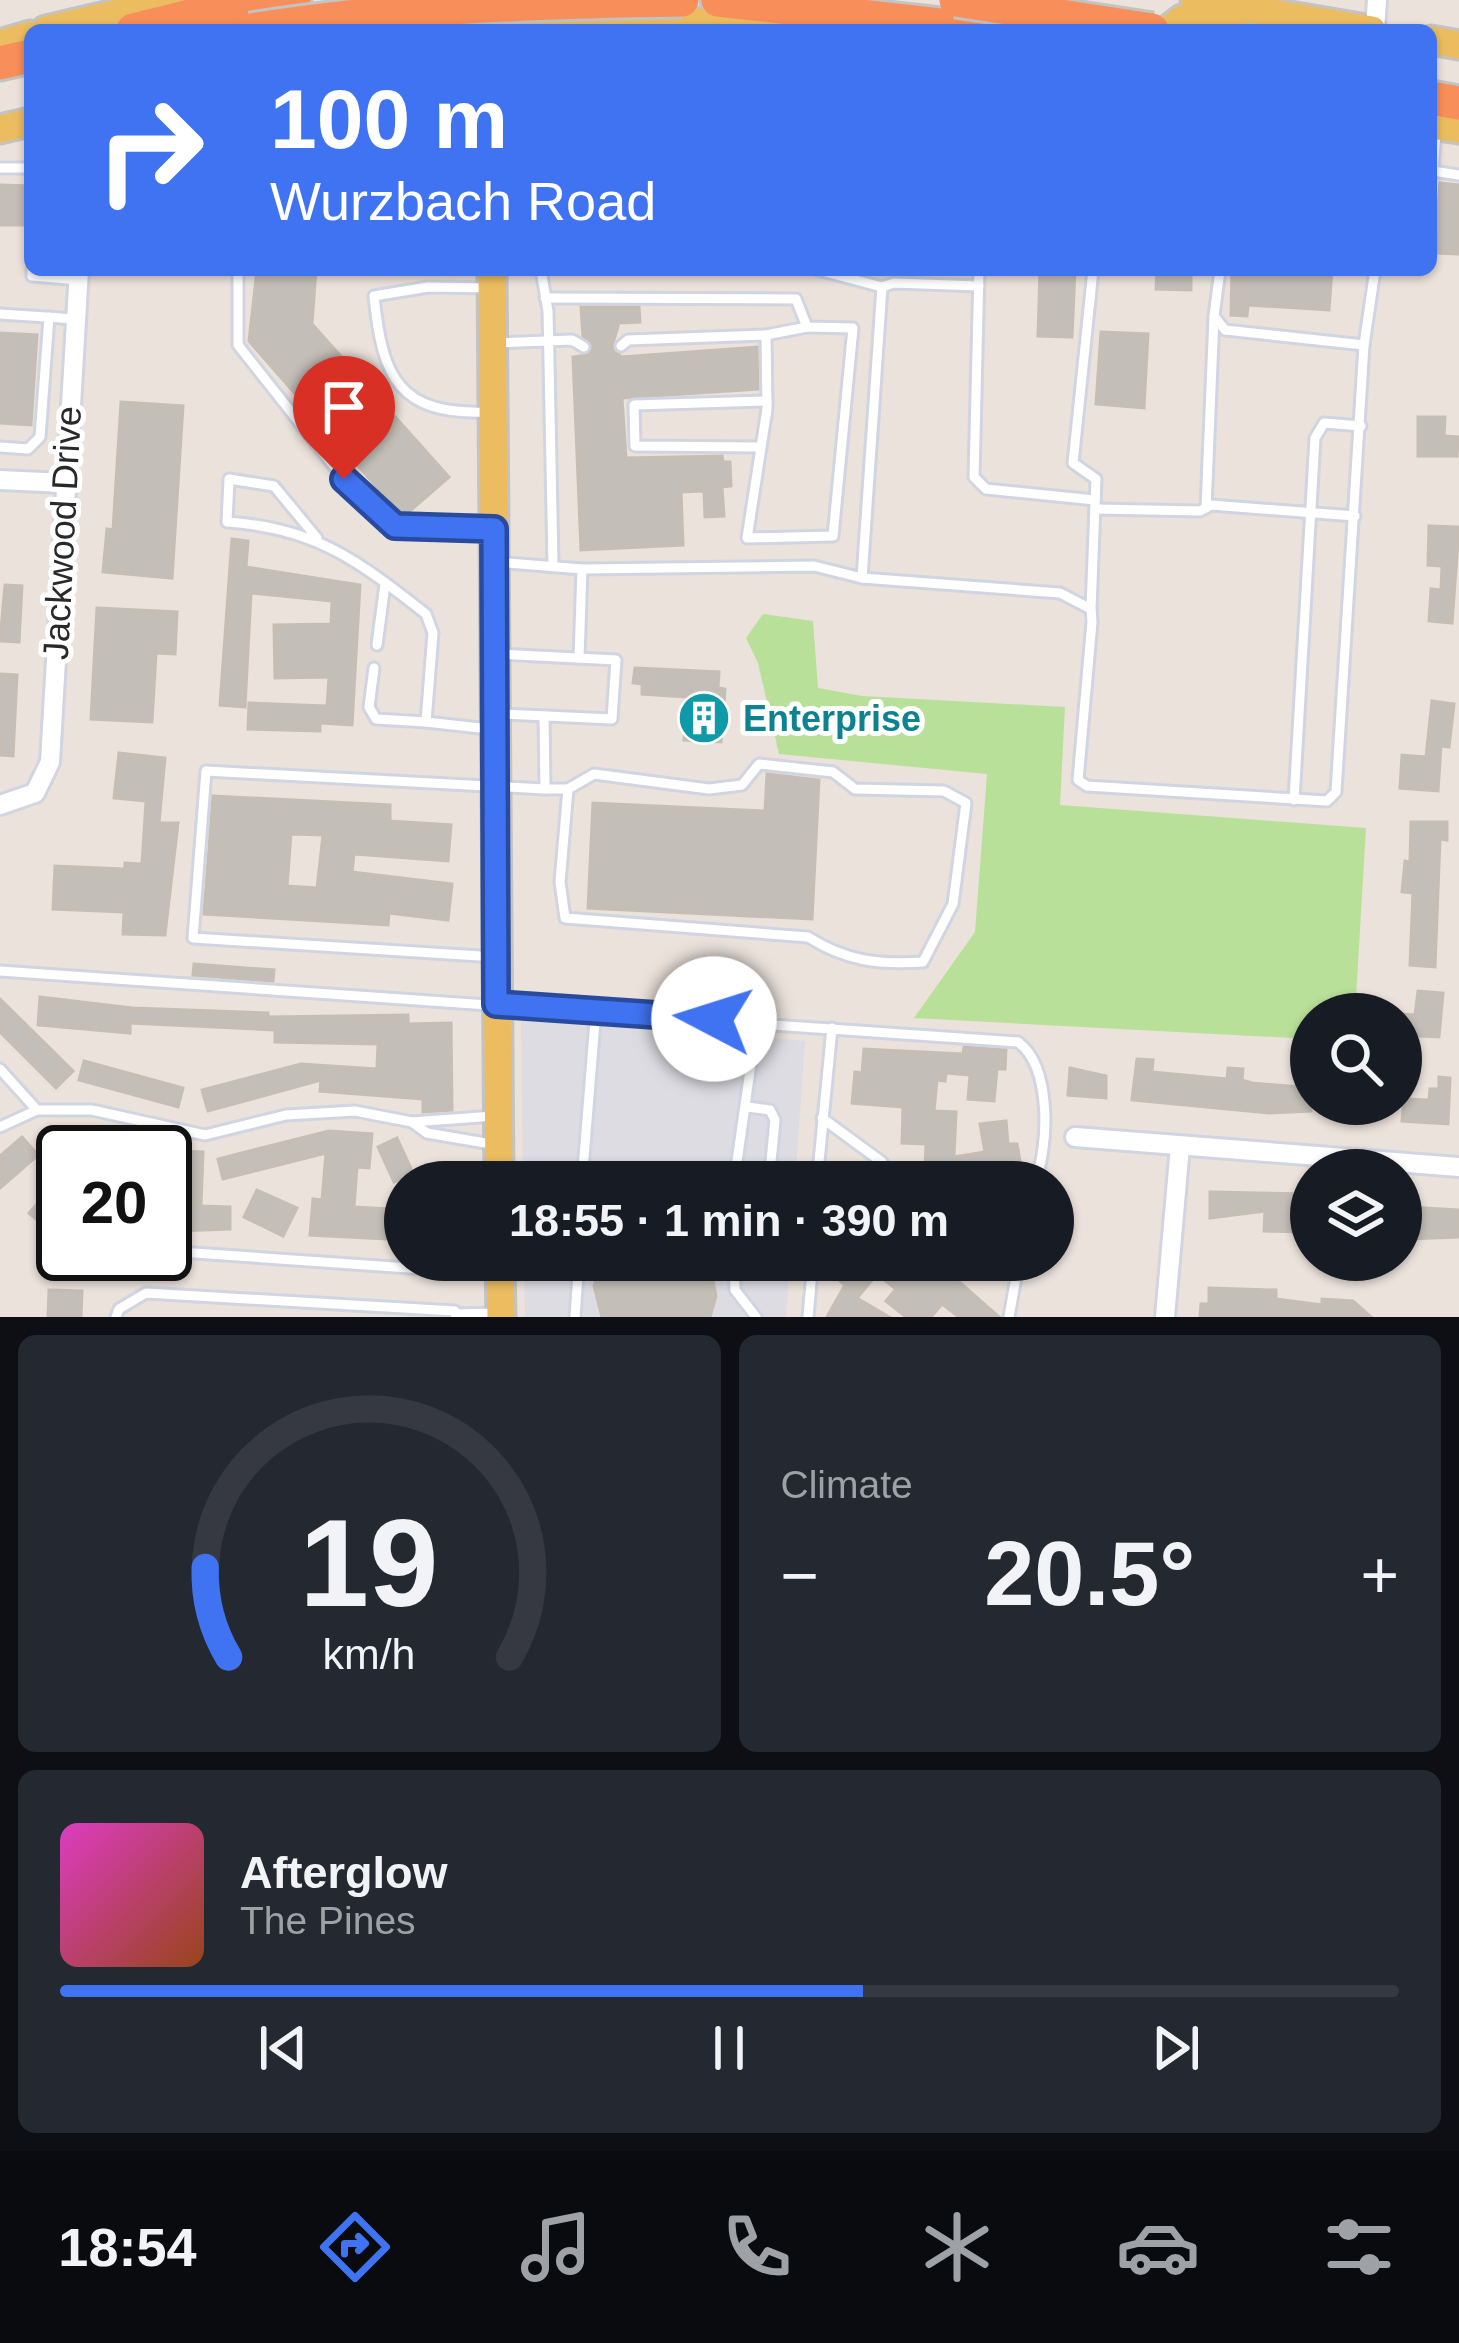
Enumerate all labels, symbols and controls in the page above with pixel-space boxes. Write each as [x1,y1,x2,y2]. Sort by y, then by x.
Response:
icon: right [72,72,228,228]
text: 100 m [270,72,508,166]
text: Wurzbach Road [270,171,656,231]
pin [293,356,395,479]
icon: arrive [311,374,377,440]
street label: Jackwood Drive [35,405,89,661]
building icon: Enterprise [676,690,732,746]
place label: Enterprise [743,698,921,739]
position arrow [651,956,777,1082]
map controls [1290,993,1422,1281]
button: search [1290,993,1422,1125]
speed limit sign: 20 [36,1125,192,1281]
button: layers [1290,1149,1422,1281]
text: 18:55 · 1 min · 390 m [509,1195,949,1246]
text: Climate [781,1463,913,1506]
text: 19 [300,1493,439,1632]
text: 20.5° [984,1524,1195,1624]
text: − [781,1538,819,1612]
text: + [1360,1538,1399,1612]
text: km/h [323,1629,416,1677]
text: Afterglow [240,1847,448,1898]
text: The Pines [240,1899,416,1942]
icon: previous [250,2015,316,2081]
icon: pause [696,2015,762,2081]
icon: next [1143,2015,1209,2081]
icon: directions [313,2205,397,2289]
icon: music [514,2205,598,2289]
icon: phone [715,2205,799,2289]
icon: climate [915,2205,999,2289]
icon: car [1116,2205,1200,2289]
icon: filters [1317,2205,1401,2289]
text: 18:54 [58,2217,196,2277]

